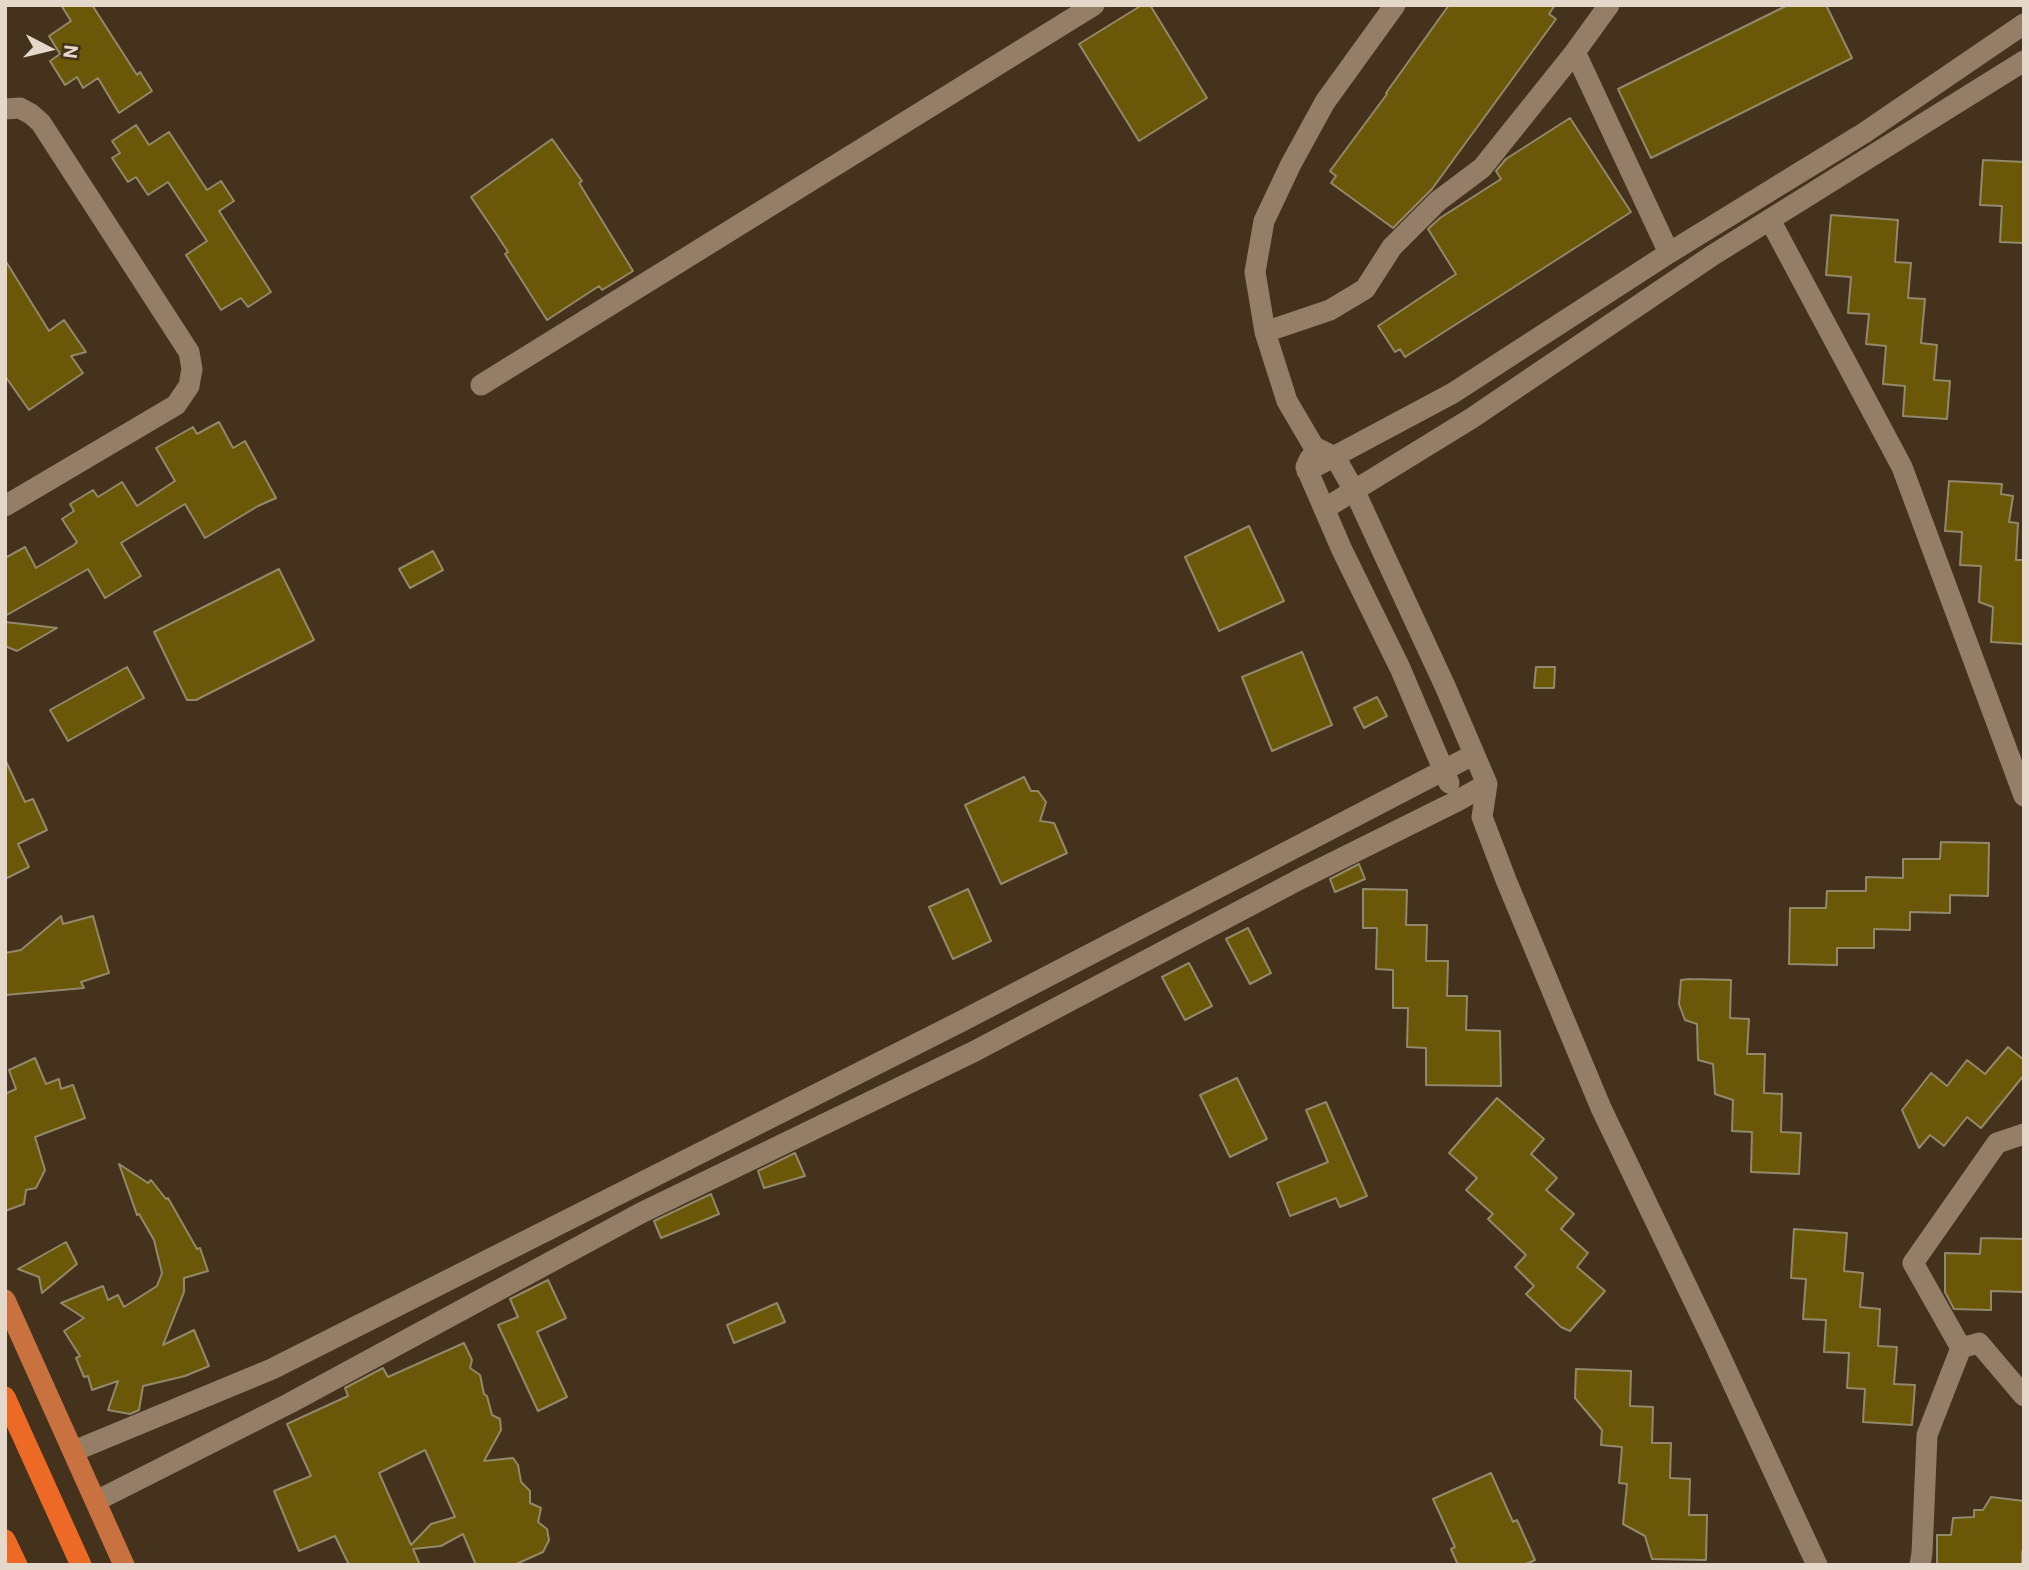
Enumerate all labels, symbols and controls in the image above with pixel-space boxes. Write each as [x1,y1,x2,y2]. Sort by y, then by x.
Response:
north arrow [14,14,84,84]
text: N [58,44,83,60]

